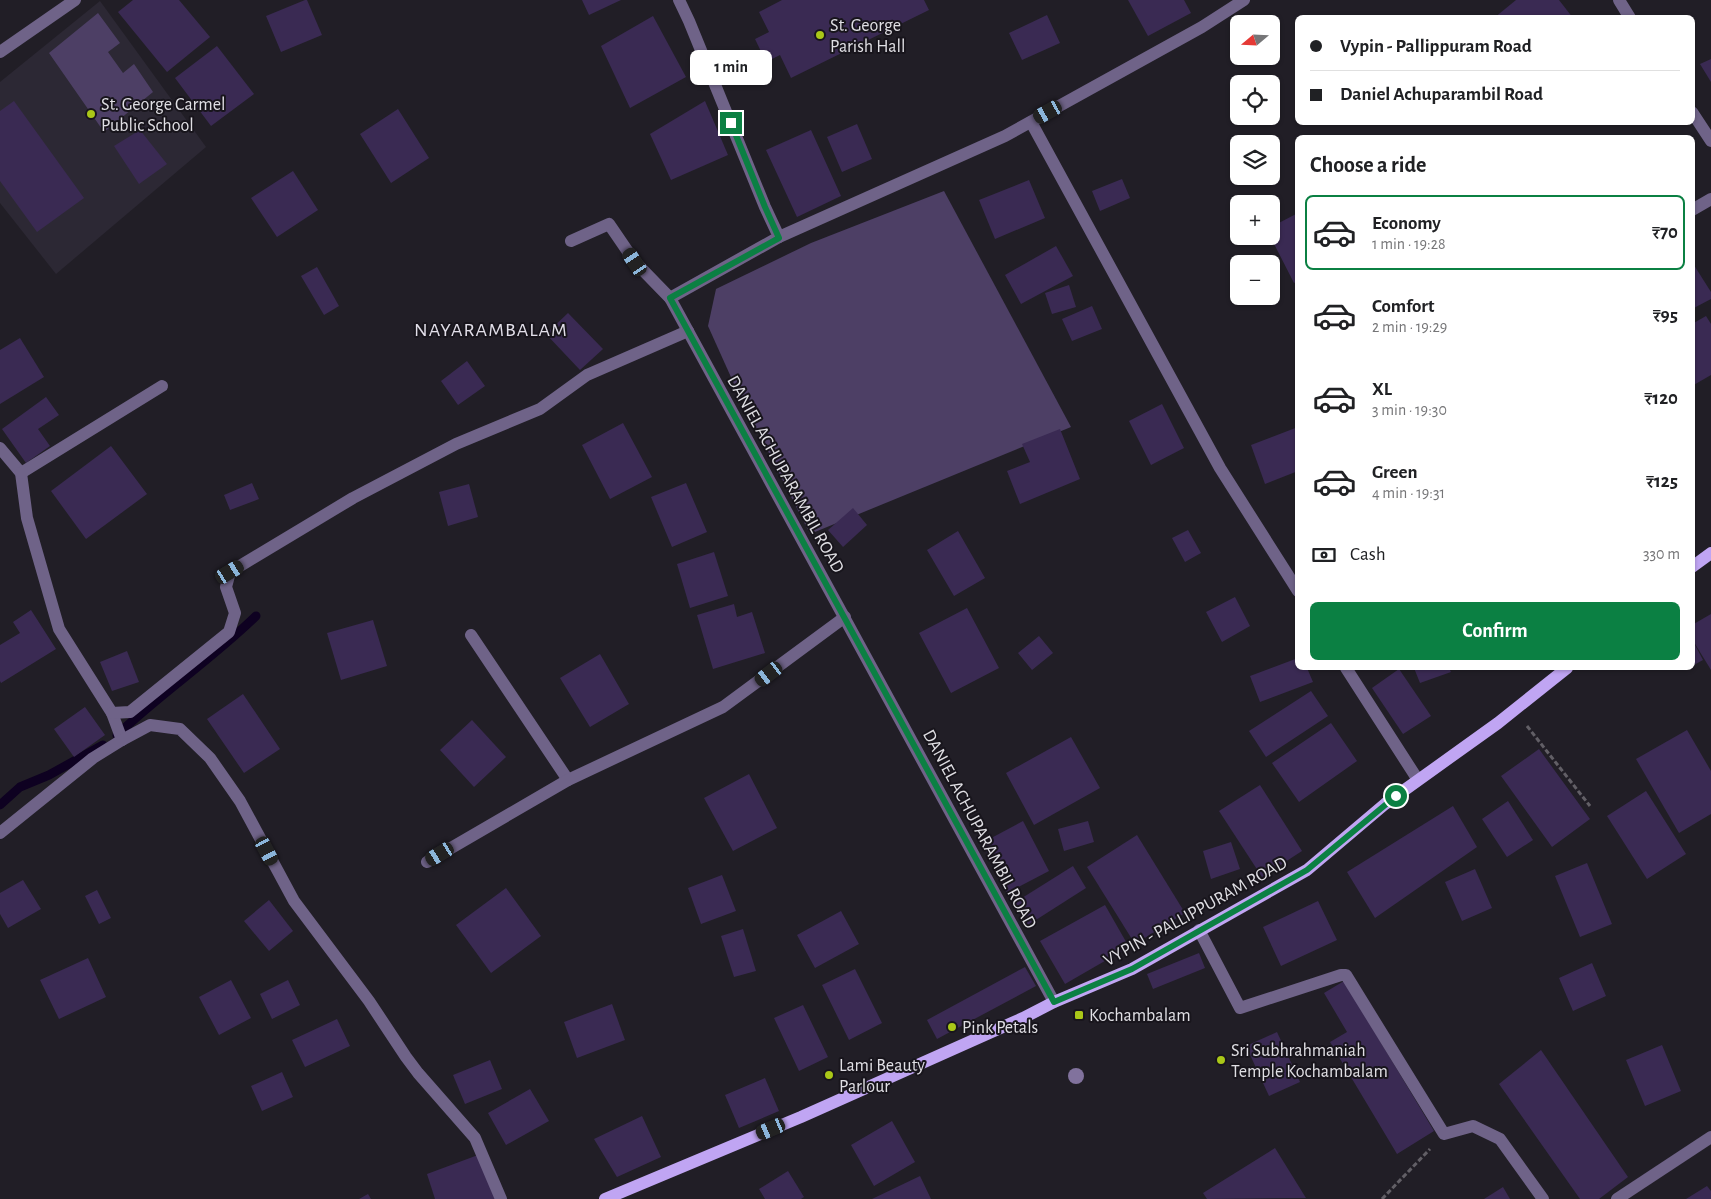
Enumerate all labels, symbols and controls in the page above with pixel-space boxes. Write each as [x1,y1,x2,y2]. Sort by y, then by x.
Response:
north arrow [1230,15,1280,65]
map controls [1230,15,1280,305]
place label: St. George Parish Hall [830,17,905,56]
marker: St. George Parish Hall [814,29,826,41]
text: Vypin - Pallippuram Road [1340,37,1532,56]
callout: 1 min [690,51,772,86]
text: 1 min [714,59,748,75]
button: locate [1230,75,1280,125]
text: Daniel Achuparambil Road [1340,85,1543,104]
place label: St. George Carmel Public School [101,96,225,135]
car [1031,98,1064,126]
marker: St. George Carmel Public School [85,108,97,120]
route end [720,112,742,134]
button: layers [1230,135,1280,185]
text: Choose a ride [1310,154,1426,176]
button: + [1230,195,1280,245]
icon: car [1312,210,1357,255]
text: Economy [1372,214,1441,233]
text: ₹70 [1652,223,1678,242]
text: 1 min · 19:28 [1372,236,1446,252]
car [620,245,649,279]
button: − [1230,255,1280,305]
icon: car [1312,293,1357,338]
text: Comfort [1372,297,1434,316]
text: ₹95 [1653,306,1678,325]
text: 2 min · 19:29 [1372,319,1447,335]
district label: NAYARAMBALAM [414,320,568,340]
street label: DANIEL ACHUPARAMBIL ROAD [723,373,847,576]
icon: car [1312,376,1357,421]
text: XL [1372,380,1392,399]
text: ₹120 [1644,389,1678,408]
text: 3 min · 19:30 [1372,402,1447,418]
icon: car [1312,459,1357,504]
text: Green [1372,463,1418,482]
text: ₹125 [1646,472,1678,491]
text: 4 min · 19:31 [1372,485,1445,501]
icon: cash [1310,541,1338,569]
text: Cash [1350,545,1386,564]
text: 330 m [1643,546,1680,562]
car [213,558,246,586]
button: Confirm [1310,602,1680,660]
car [752,659,785,689]
street label: DANIEL ACHUPARAMBIL ROAD [919,727,1039,932]
route start [1385,785,1407,807]
car [253,834,280,868]
car [423,840,456,868]
street label: VYPIN - PALLIPPURAM ROAD [1101,854,1290,970]
place label: Kochambalam [1089,1007,1191,1025]
marker: Kochambalam [1073,1009,1085,1021]
place label: Pink Petals [962,1019,1038,1037]
marker: Pink Petals [946,1021,958,1033]
place label: Sri Subhrahmaniah Temple Kochambalam [1231,1042,1388,1081]
marker: Sri Subhrahmaniah Temple Kochambalam [1215,1054,1227,1066]
place label: Lami Beauty Parlour [839,1057,925,1096]
marker: Lami Beauty Parlour [823,1069,835,1081]
car [754,1116,787,1142]

